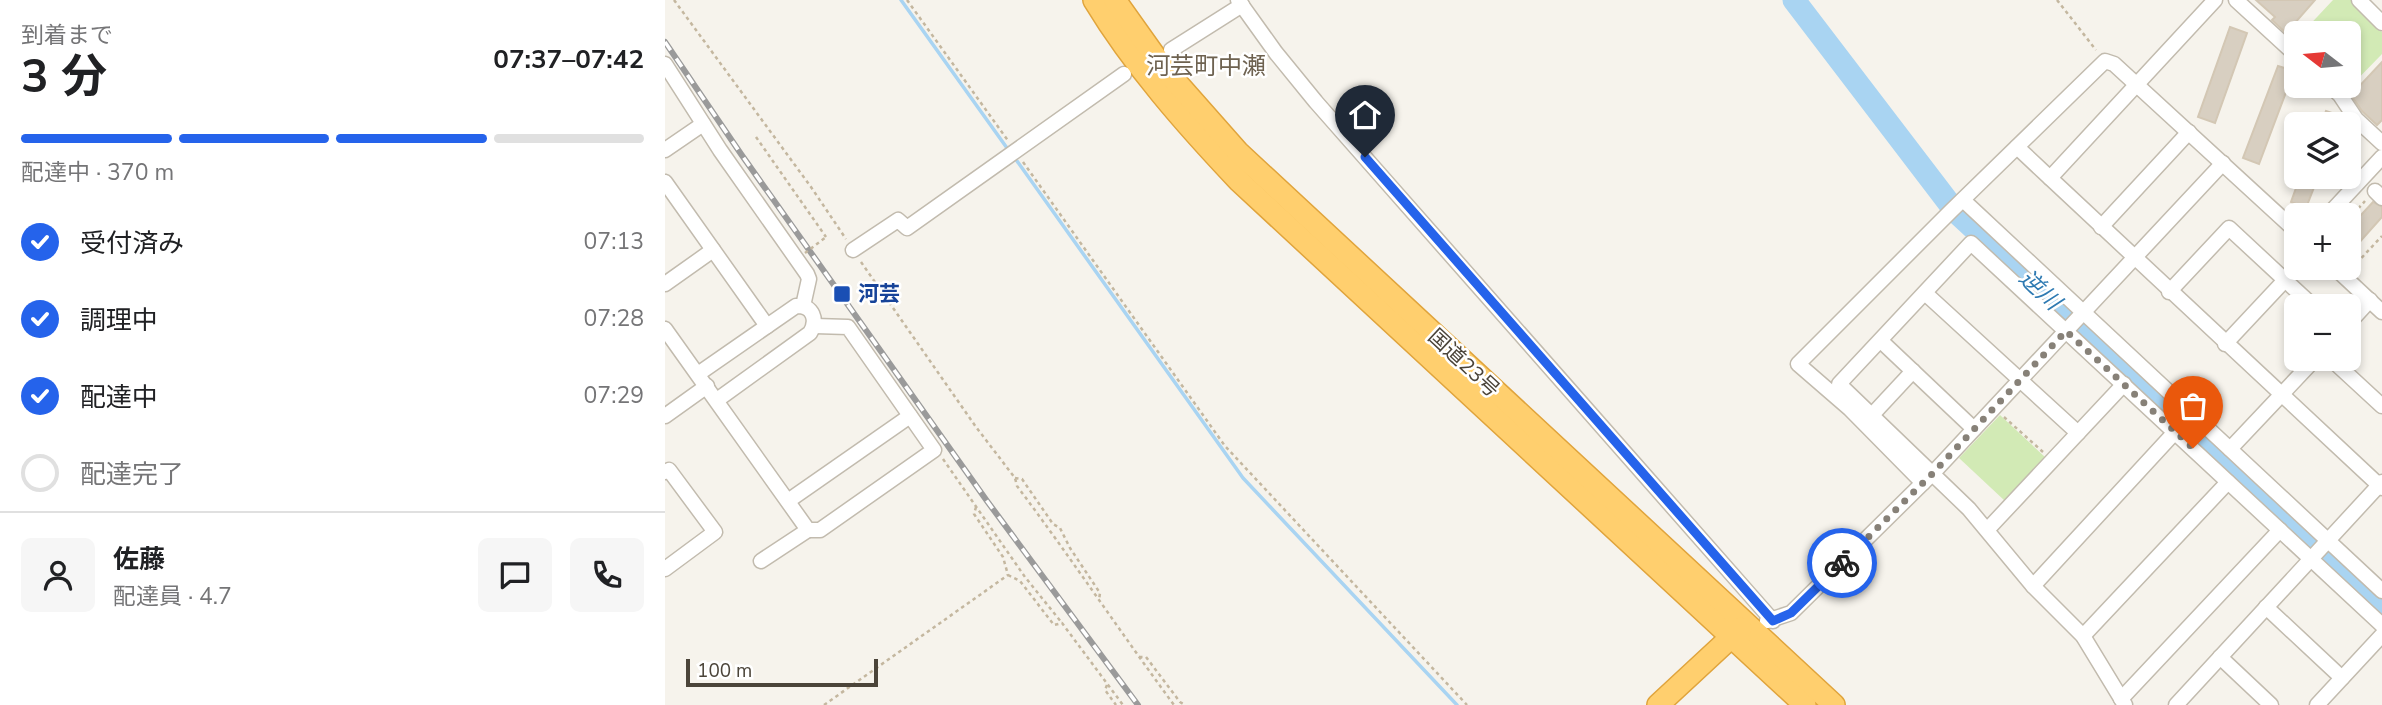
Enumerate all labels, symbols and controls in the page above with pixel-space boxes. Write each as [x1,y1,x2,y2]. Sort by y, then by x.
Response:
text: 到着まで [21,20,113,51]
north arrow [2284,21,2361,98]
map controls [2284,21,2361,371]
text: 07:37–07:42 [493,42,644,77]
text: 3 分 [21,45,107,108]
district label: 河芸町中瀬 [1146,50,1266,82]
pin [1335,85,1395,157]
icon: home [1346,96,1384,134]
button: layers [2284,112,2361,189]
text: 配達中 · 370 m [21,157,174,188]
button: + [2284,203,2361,280]
icon: check [21,223,59,261]
text: 受付済み [80,226,184,261]
text: 07:13 [584,226,644,257]
water label: 逆川 [2013,263,2070,319]
place label: 河芸 [858,280,900,308]
marker: 河芸 [832,284,852,304]
button: − [2284,294,2361,371]
icon: check [21,300,59,338]
text: 調理中 [80,303,158,338]
text: 07:28 [584,303,644,334]
street label: 国道23号 [1422,323,1506,403]
pin [2163,376,2223,448]
icon: check [21,377,59,415]
text: 配達中 [80,380,158,415]
text: 07:29 [584,380,644,411]
icon: bag [2174,387,2212,425]
text: 配達完了 [80,457,184,492]
courier [1807,528,1877,598]
button: person [21,538,95,612]
button: chat [478,538,552,612]
button: phone [570,538,644,612]
text: 佐藤 [113,542,165,577]
icon: bike [1823,544,1861,582]
text: 配達員 · 4.7 [113,581,232,612]
scale bar [686,656,879,688]
text: 100 m [697,658,752,684]

